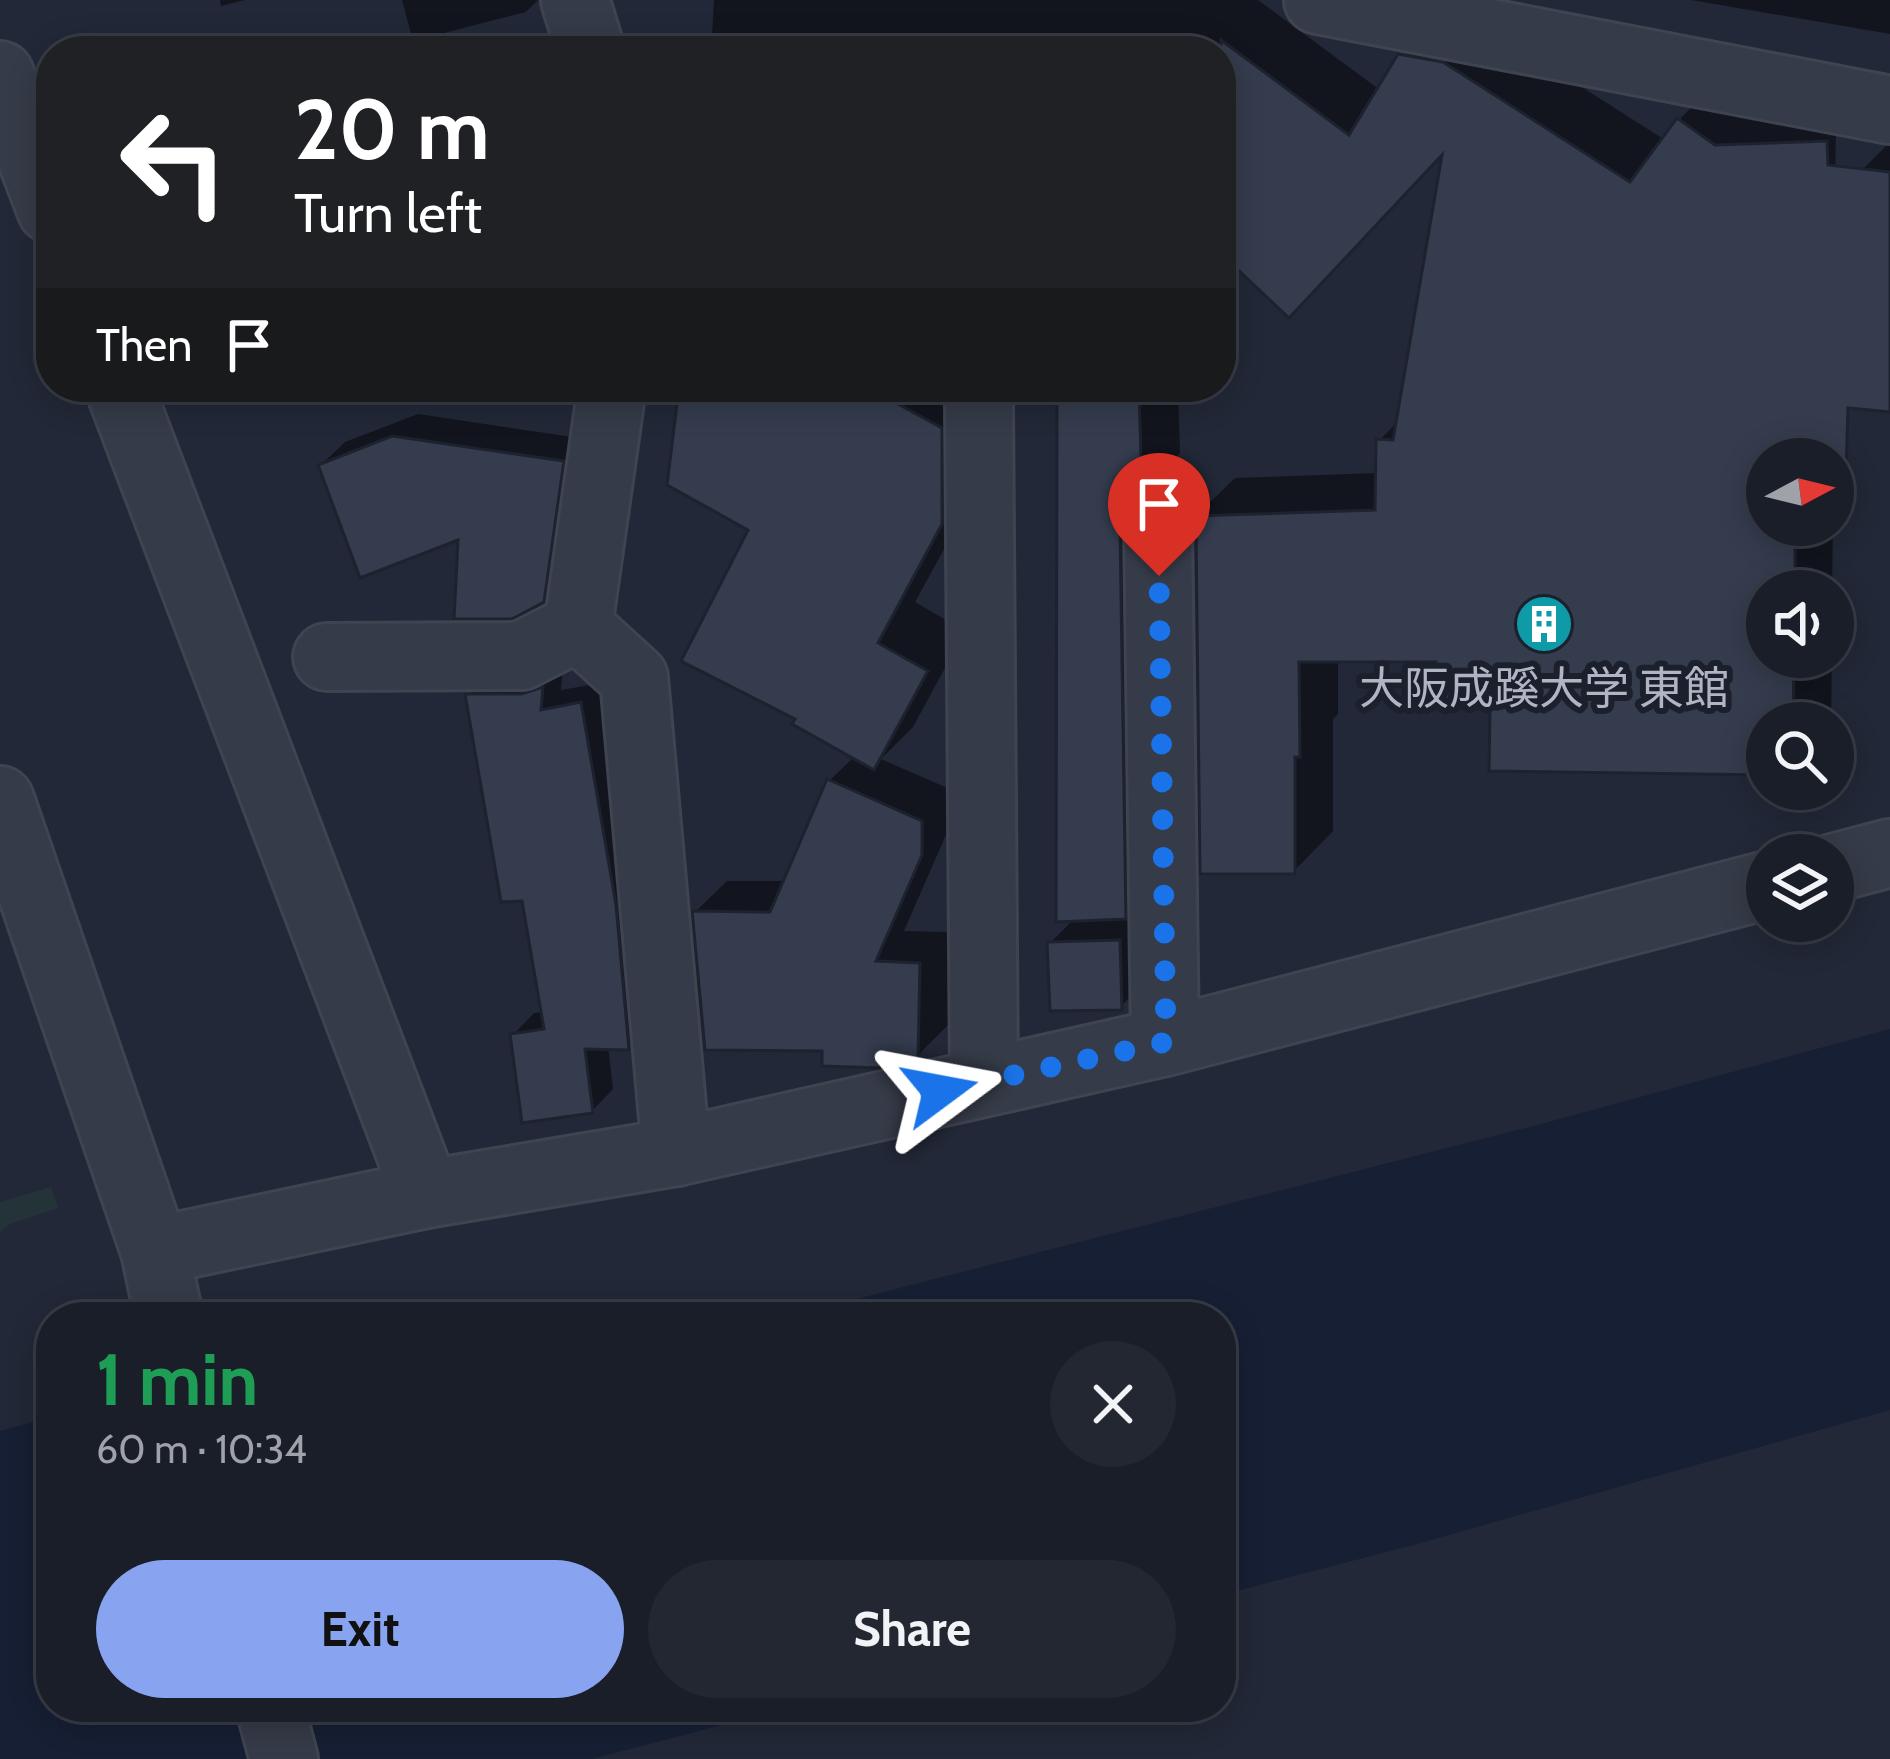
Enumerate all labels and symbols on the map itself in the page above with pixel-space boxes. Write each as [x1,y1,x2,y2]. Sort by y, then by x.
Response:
north arrow [1746,438,1854,546]
pin [1108,453,1210,576]
building icon: 大阪成蹊大学 東館 [1513,593,1575,655]
place label: 大阪成蹊大学 東館 [1359,661,1729,715]
position arrow [877,1028,1003,1154]

